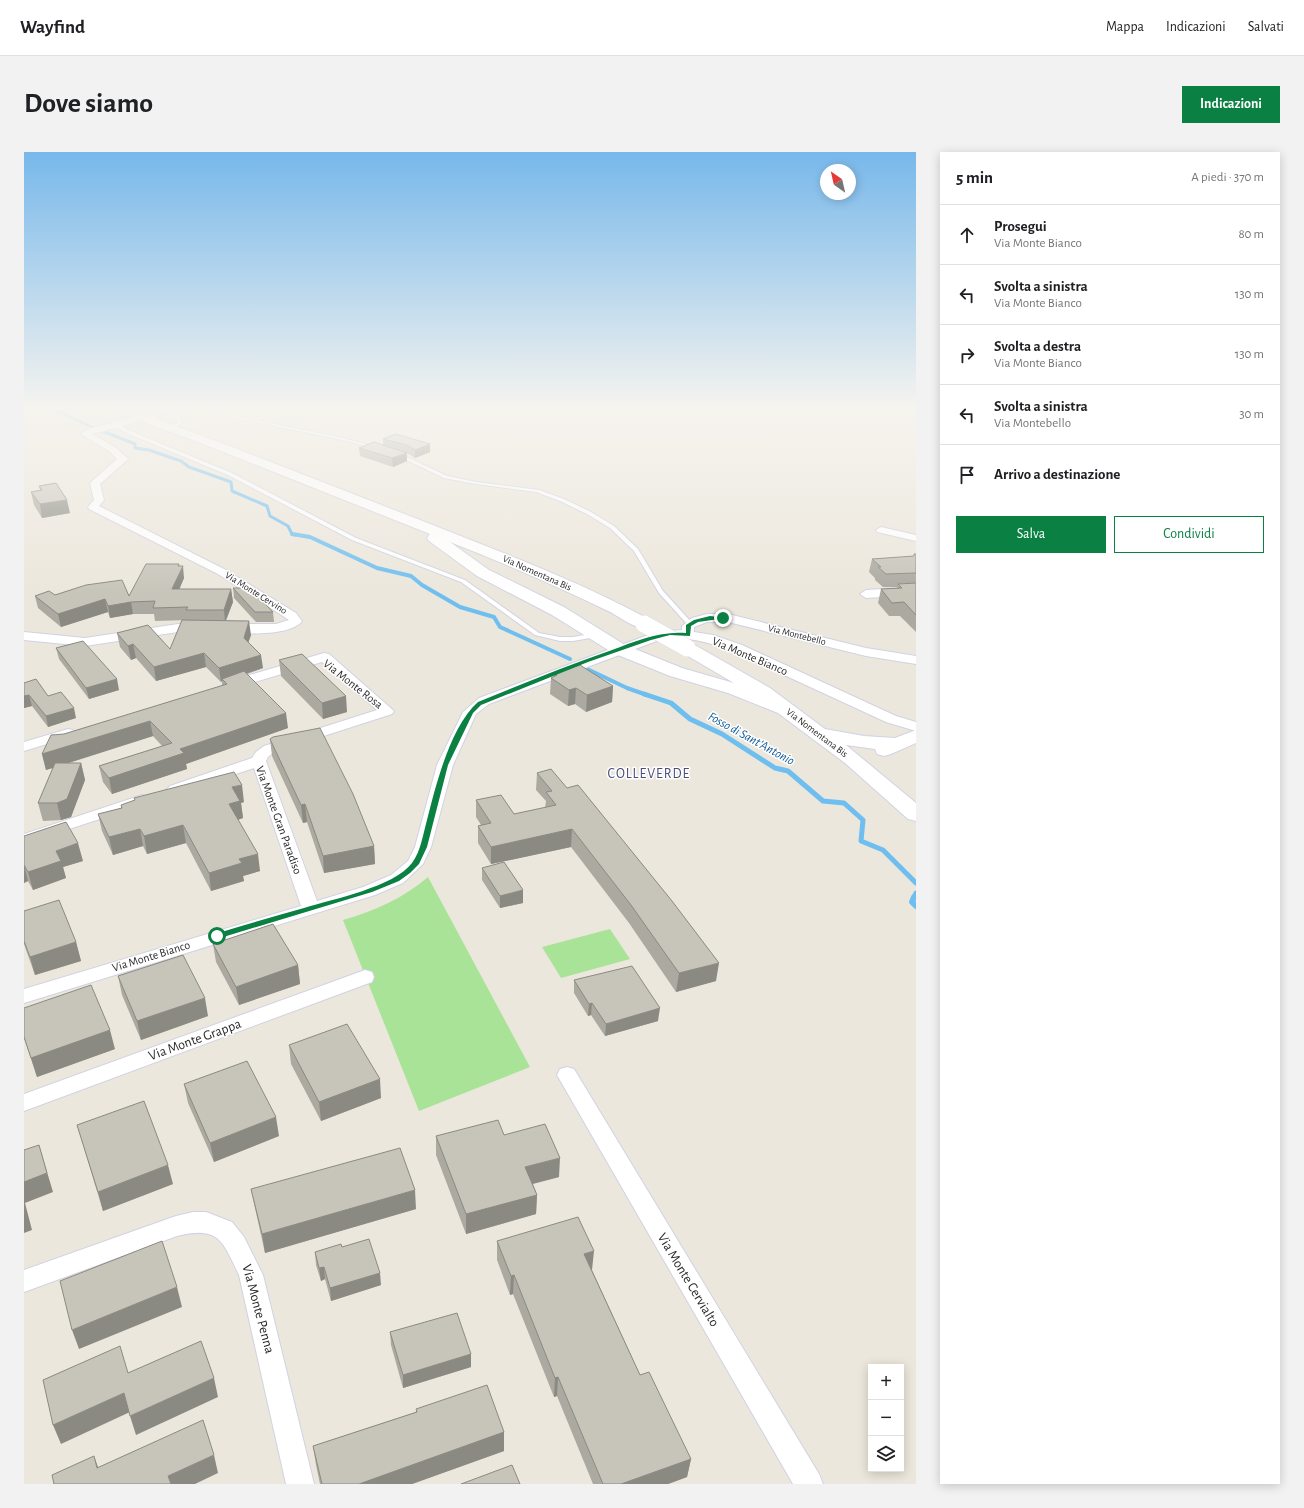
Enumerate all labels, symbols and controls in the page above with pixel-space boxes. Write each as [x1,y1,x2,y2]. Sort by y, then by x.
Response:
text: Wayfind [20,18,85,37]
text: Mappa [1106,20,1144,34]
text: Indicazioni [1166,20,1226,34]
text: Salvati [1248,20,1284,34]
button: Indicazioni [1182,86,1280,123]
text: Dove siamo [24,90,153,118]
north arrow [820,164,856,200]
text: 5 min [956,169,993,186]
text: A piedi · 370 m [1191,171,1264,184]
text: Prosegui [994,219,1047,234]
icon: ahead [956,224,978,246]
text: 80 m [1238,228,1264,241]
text: Via Monte Bianco [994,237,1082,250]
text: Svolta a sinistra [994,279,1088,294]
icon: left [956,284,978,306]
text: 130 m [1235,288,1264,301]
text: Via Monte Bianco [994,297,1082,310]
text: Svolta a destra [994,339,1081,354]
icon: right [956,344,978,366]
text: 130 m [1235,348,1264,361]
text: Via Monte Bianco [994,357,1082,370]
text: Svolta a sinistra [994,399,1088,414]
icon: left [956,404,978,426]
text: 30 m [1239,408,1264,421]
text: Via Montebello [994,417,1071,430]
icon: arrive [956,464,978,486]
text: Arrivo a destinazione [994,467,1120,482]
button: Salva [956,516,1106,553]
button: Condividi [1114,516,1264,553]
street label: Via Nomentana Bis [501,553,573,593]
street label: Via Monte Cervino [223,570,289,616]
route end [714,609,732,627]
street label: Via Montebello [767,623,827,647]
street label: Via Monte Bianco [710,635,790,677]
street label: Via Monte Rosa [321,657,385,711]
street label: Via Nomentana Bis [784,707,850,759]
water label: Fosso di Sant'Antonio [706,710,796,768]
street label: Via Monte Gran Paradiso [254,764,304,876]
district label: COLLEVERDE [608,767,690,781]
route start [208,927,226,945]
street label: Via Monte Bianco [110,938,192,974]
street label: Via Monte Grappa [147,1017,244,1063]
street label: Via Monte Cervialto [655,1231,721,1329]
street label: Via Monte Penna [239,1263,277,1356]
map controls [868,1364,904,1472]
button: + [868,1364,904,1400]
button: − [868,1400,904,1436]
button: layers [868,1436,904,1472]

